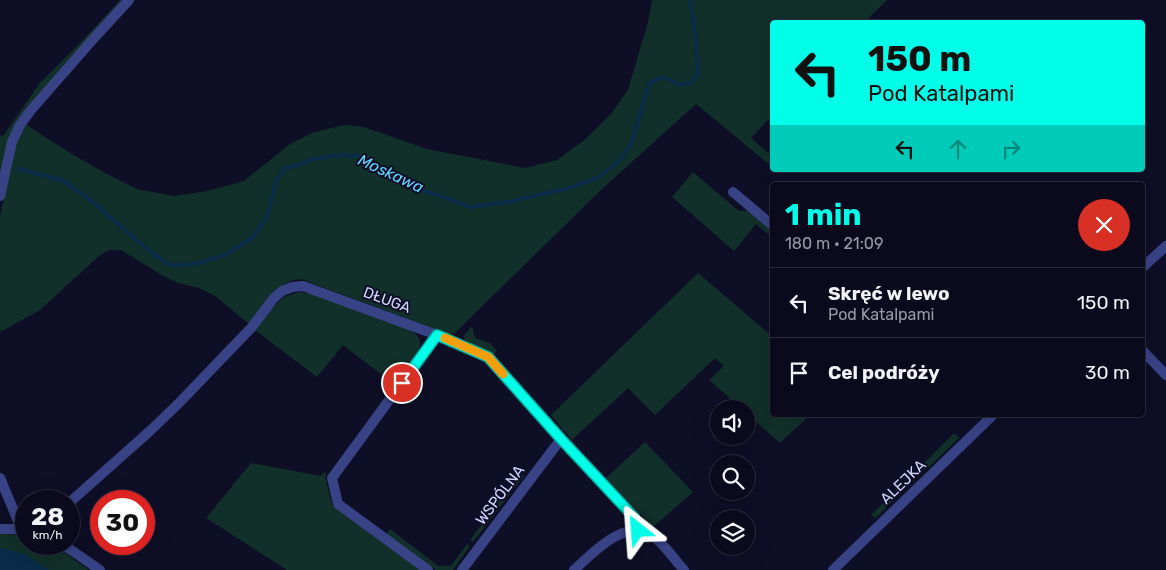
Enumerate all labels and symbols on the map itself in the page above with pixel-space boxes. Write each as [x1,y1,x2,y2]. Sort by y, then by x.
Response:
water label: Moskawa [355,150,426,197]
street label: DŁUGA [361,283,413,317]
pin [381,362,423,404]
street label: ALEJKA [877,456,929,508]
street label: WSPÓLNA [472,462,528,528]
speed limit sign: 30 [90,490,155,555]
position arrow [611,503,663,555]

